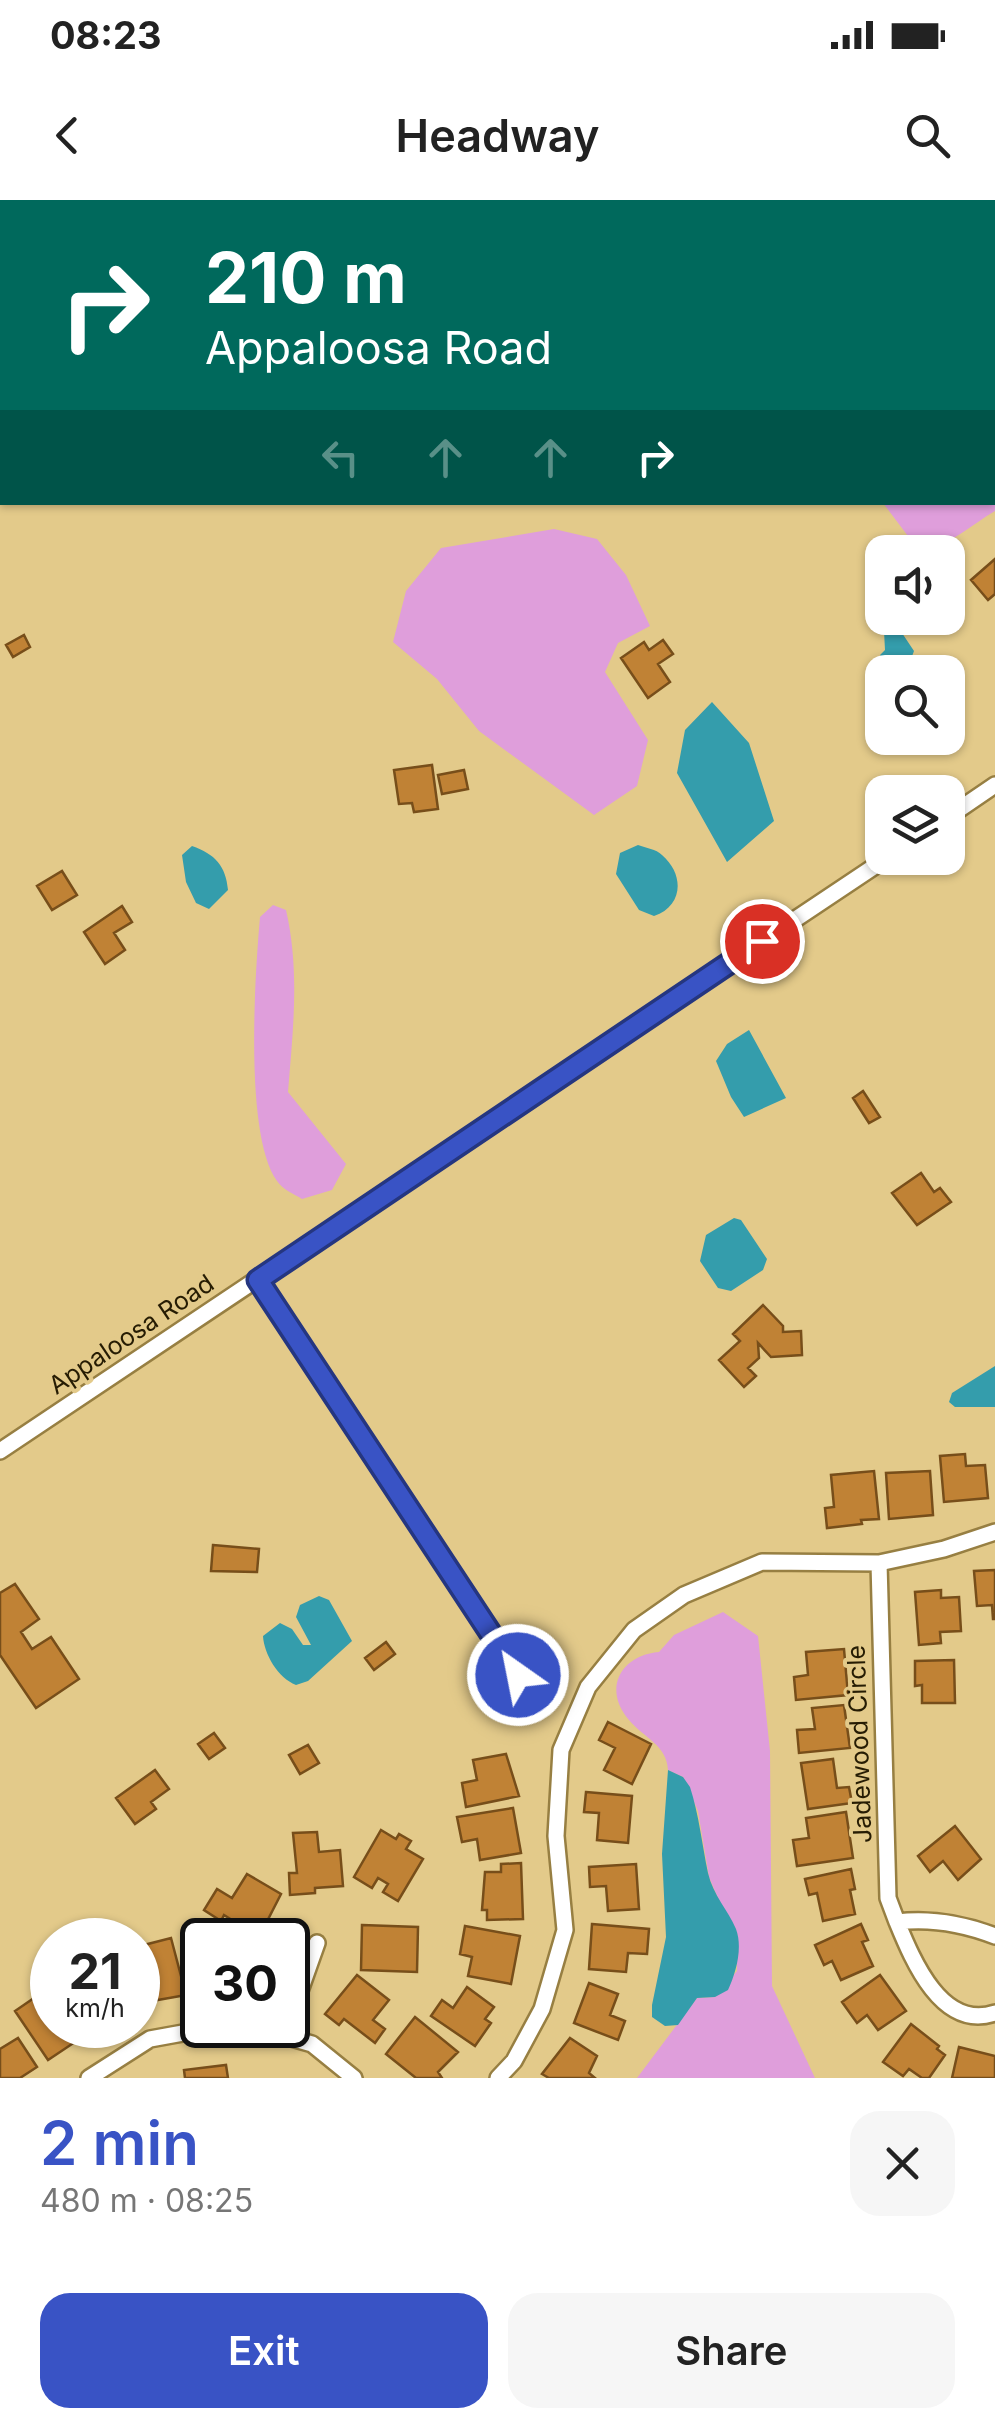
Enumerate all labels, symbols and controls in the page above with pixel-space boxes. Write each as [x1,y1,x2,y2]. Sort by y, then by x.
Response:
text: 08:23 [50,12,162,58]
icon: back [40,108,95,163]
text: Headway [396,108,599,163]
icon: search [900,108,955,163]
text: 210 m [205,235,407,320]
icon: right [40,240,170,370]
text: Appaloosa Road [205,320,552,375]
icon: left [313,430,368,485]
icon: ahead [418,430,473,485]
icon: ahead [523,430,578,485]
icon: right [628,430,683,485]
map controls [865,535,965,875]
button: sound [865,535,965,635]
button: search [865,655,965,755]
button: layers [865,775,965,875]
pin [720,899,805,984]
icon: arrive [735,914,790,969]
street label: Appaloosa Road [43,1268,219,1400]
position arrow [466,1623,570,1727]
street label: Jadewood Circle [841,1644,877,1844]
speed limit sign: 30 [180,1918,310,2048]
text: 21 [68,1941,122,2001]
text: km/h [65,1993,125,2023]
text: 2 min [40,2107,199,2179]
button: close [850,2111,955,2216]
text: 480 m · 08:25 [40,2181,253,2220]
button: Exit [40,2293,488,2408]
button: Share [508,2293,955,2408]

